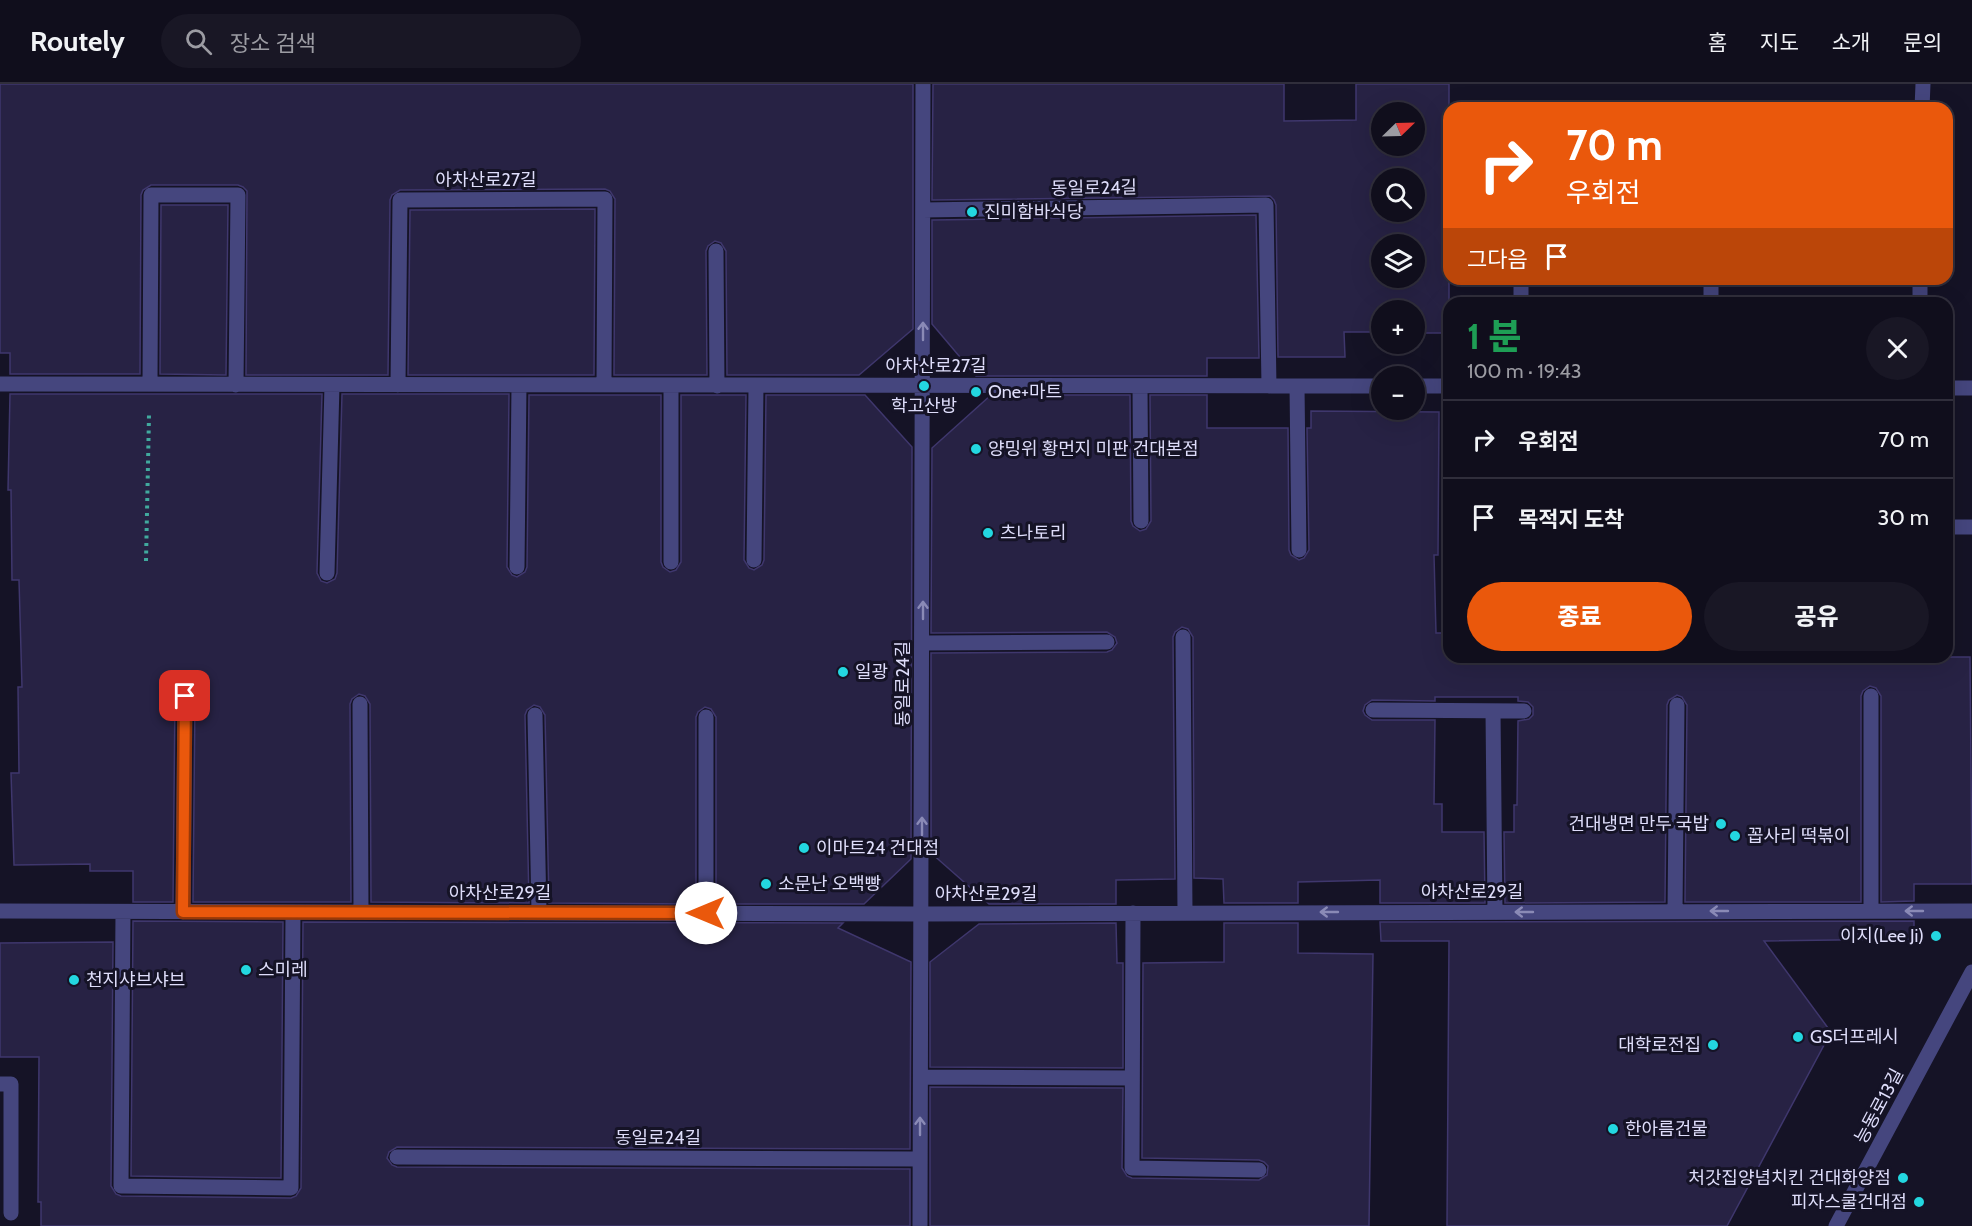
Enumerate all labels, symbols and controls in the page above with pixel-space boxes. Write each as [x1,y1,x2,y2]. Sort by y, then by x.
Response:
search box [161,14,581,68]
text: Routely [30,24,125,58]
icon: search [182,25,215,58]
text: 장소 검색 [230,30,316,57]
text: 홈 [1708,30,1727,55]
text: 지도 [1760,30,1799,55]
text: 소개 [1832,30,1870,55]
text: 문의 [1903,30,1942,55]
north arrow [1371,102,1425,156]
map controls [1371,102,1425,420]
text: 70 m [1566,119,1663,171]
icon: right [1467,126,1545,204]
button: search [1371,168,1425,222]
street label: 아차산로27길 [435,169,537,191]
street label: 동일로24길 [1051,176,1137,200]
text: 우회전 [1566,176,1641,209]
place label: 진미함바식당 [984,201,1083,223]
marker: 진미함바식당 [965,205,979,219]
button: layers [1371,234,1425,288]
icon: arrive [1540,240,1573,273]
text: 그다음 [1467,246,1528,273]
button: + [1371,300,1425,354]
text: 1 분 [1467,314,1522,358]
button: close [1866,317,1929,380]
one-way arrow [917,321,929,341]
street label: 아차산로27길 [885,355,987,377]
text: 100 m · 19:43 [1467,359,1582,383]
button: − [1371,366,1425,420]
marker: 학고산방 [917,379,931,393]
place label: One+마트 [988,381,1062,403]
marker: One+마트 [969,385,983,399]
place label: 학고산방 [891,395,957,417]
icon: right [1467,423,1500,456]
text: 70 m [1879,426,1929,453]
text: 우회전 [1518,428,1579,455]
place label: 양밍위 황먼지 미판 건대본점 [988,438,1199,460]
marker: 양밍위 황먼지 미판 건대본점 [969,442,983,456]
icon: arrive [1467,501,1500,534]
text: 30 m [1877,504,1929,531]
text: 목적지 도착 [1518,506,1624,533]
place label: 츠나토리 [1000,522,1066,544]
marker: 츠나토리 [981,526,995,540]
button: 종료 [1467,582,1692,651]
button: 공유 [1704,582,1929,651]
one-way arrow [917,600,929,620]
street label: 동일로24길 [892,641,914,727]
place label: 일광 [855,661,888,683]
marker: 일광 [836,665,850,679]
pin [159,670,210,721]
icon: arrive [168,679,201,712]
place label: 건대냉면 만두 국밥 [1568,813,1709,835]
one-way arrow [916,816,928,836]
marker: 건대냉면 만두 국밥 [1714,817,1728,831]
place label: 꼽사리 떡볶이 [1747,825,1850,847]
marker: 꼽사리 떡볶이 [1728,829,1742,843]
place label: 이마트24 건대점 [816,837,939,859]
marker: 이마트24 건대점 [797,841,811,855]
place label: 소문난 오백빵 [778,873,881,895]
marker: 소문난 오백빵 [759,877,773,891]
position arrow [674,881,738,945]
street label: 아차산로29길 [1421,881,1523,903]
street label: 아차산로29길 [449,882,551,904]
street label: 아차산로29길 [935,883,1037,905]
one-way arrow [1709,905,1729,917]
one-way arrow [1904,905,1924,917]
one-way arrow [1319,906,1339,918]
one-way arrow [1514,906,1534,918]
place label: 이지(Lee Ji) [1840,925,1924,947]
marker: 이지(Lee Ji) [1929,929,1943,943]
place label: 스미레 [258,959,308,981]
marker: 스미레 [239,963,253,977]
place label: 천지샤브샤브 [86,969,185,991]
marker: 천지샤브샤브 [67,973,81,987]
place label: GS더프레시 [1810,1026,1899,1048]
marker: GS더프레시 [1791,1030,1805,1044]
place label: 대학로전집 [1618,1034,1701,1056]
marker: 대학로전집 [1706,1038,1720,1052]
street label: 능동로13길 [1850,1065,1908,1147]
one-way arrow [914,1116,926,1136]
place label: 한아름건물 [1625,1118,1708,1140]
marker: 한아름건물 [1606,1122,1620,1136]
street label: 동일로24길 [615,1127,701,1149]
place label: 처갓집양념치킨 건대화양점 [1688,1167,1891,1189]
marker: 처갓집양념치킨 건대화양점 [1896,1171,1910,1185]
place label: 피자스쿨건대점 [1791,1191,1907,1213]
marker: 피자스쿨건대점 [1912,1195,1926,1209]

